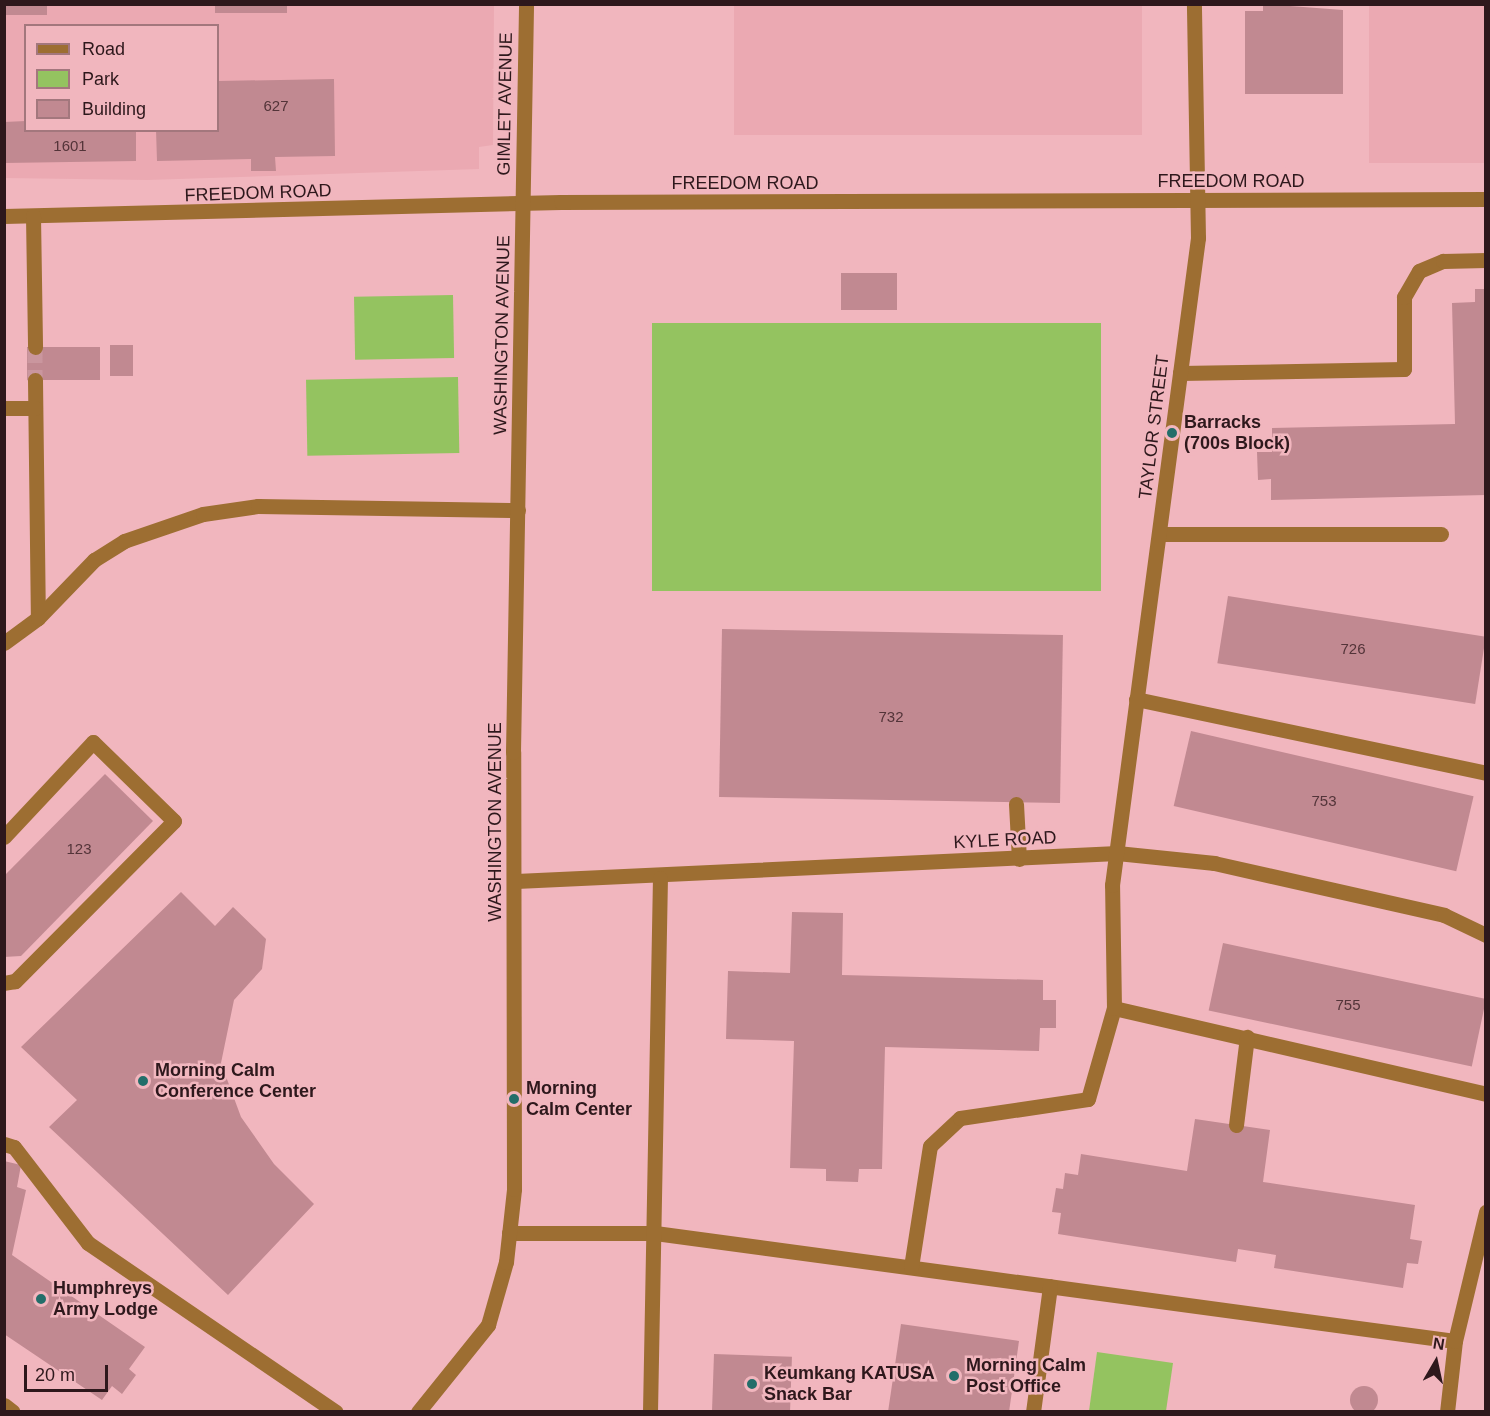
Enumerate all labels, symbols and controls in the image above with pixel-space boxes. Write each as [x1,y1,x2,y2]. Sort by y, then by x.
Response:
legend [24,24,219,132]
street label: GIMLET AVENUE [493,31,517,177]
text: Road [82,39,125,59]
text: Park [82,69,119,89]
house number: 627 [263,97,289,115]
text: Building [82,99,146,119]
house number: 1601 [53,137,87,155]
street label: FREEDOM ROAD [1157,170,1305,192]
street label: FREEDOM ROAD [671,172,819,194]
street label: FREEDOM ROAD [184,180,332,206]
street label: WASHINGTON AVENUE [489,234,515,436]
street label: TAYLOR STREET [1134,354,1174,500]
place label: Barracks (700s Block) [1184,412,1290,454]
marker: Barracks (700s Block) [1165,426,1179,440]
house number: 726 [1340,640,1366,658]
house number: 732 [878,708,904,726]
street label: WASHINGTON AVENUE [484,722,506,922]
house number: 753 [1311,792,1337,810]
street label: KYLE ROAD [953,827,1057,853]
house number: 123 [66,840,92,858]
house number: 755 [1335,996,1361,1014]
place label: Morning Calm Conference Center [155,1060,316,1102]
marker: Morning Calm Conference Center [136,1074,150,1088]
place label: Morning Calm Center [526,1078,632,1120]
marker: Morning Calm Center [507,1092,521,1106]
place label: Humphreys Army Lodge [53,1278,158,1320]
marker: Humphreys Army Lodge [34,1292,48,1306]
north arrow [1406,1332,1466,1392]
text: N [1432,1334,1446,1353]
scale bar [27,1353,111,1391]
place label: Morning Calm Post Office [966,1355,1086,1398]
place label: Keumkang KATUSA Snack Bar [764,1363,935,1406]
text: 20 m [35,1365,75,1385]
marker: Morning Calm Post Office [947,1369,961,1383]
marker: Keumkang KATUSA Snack Bar [745,1377,759,1391]

